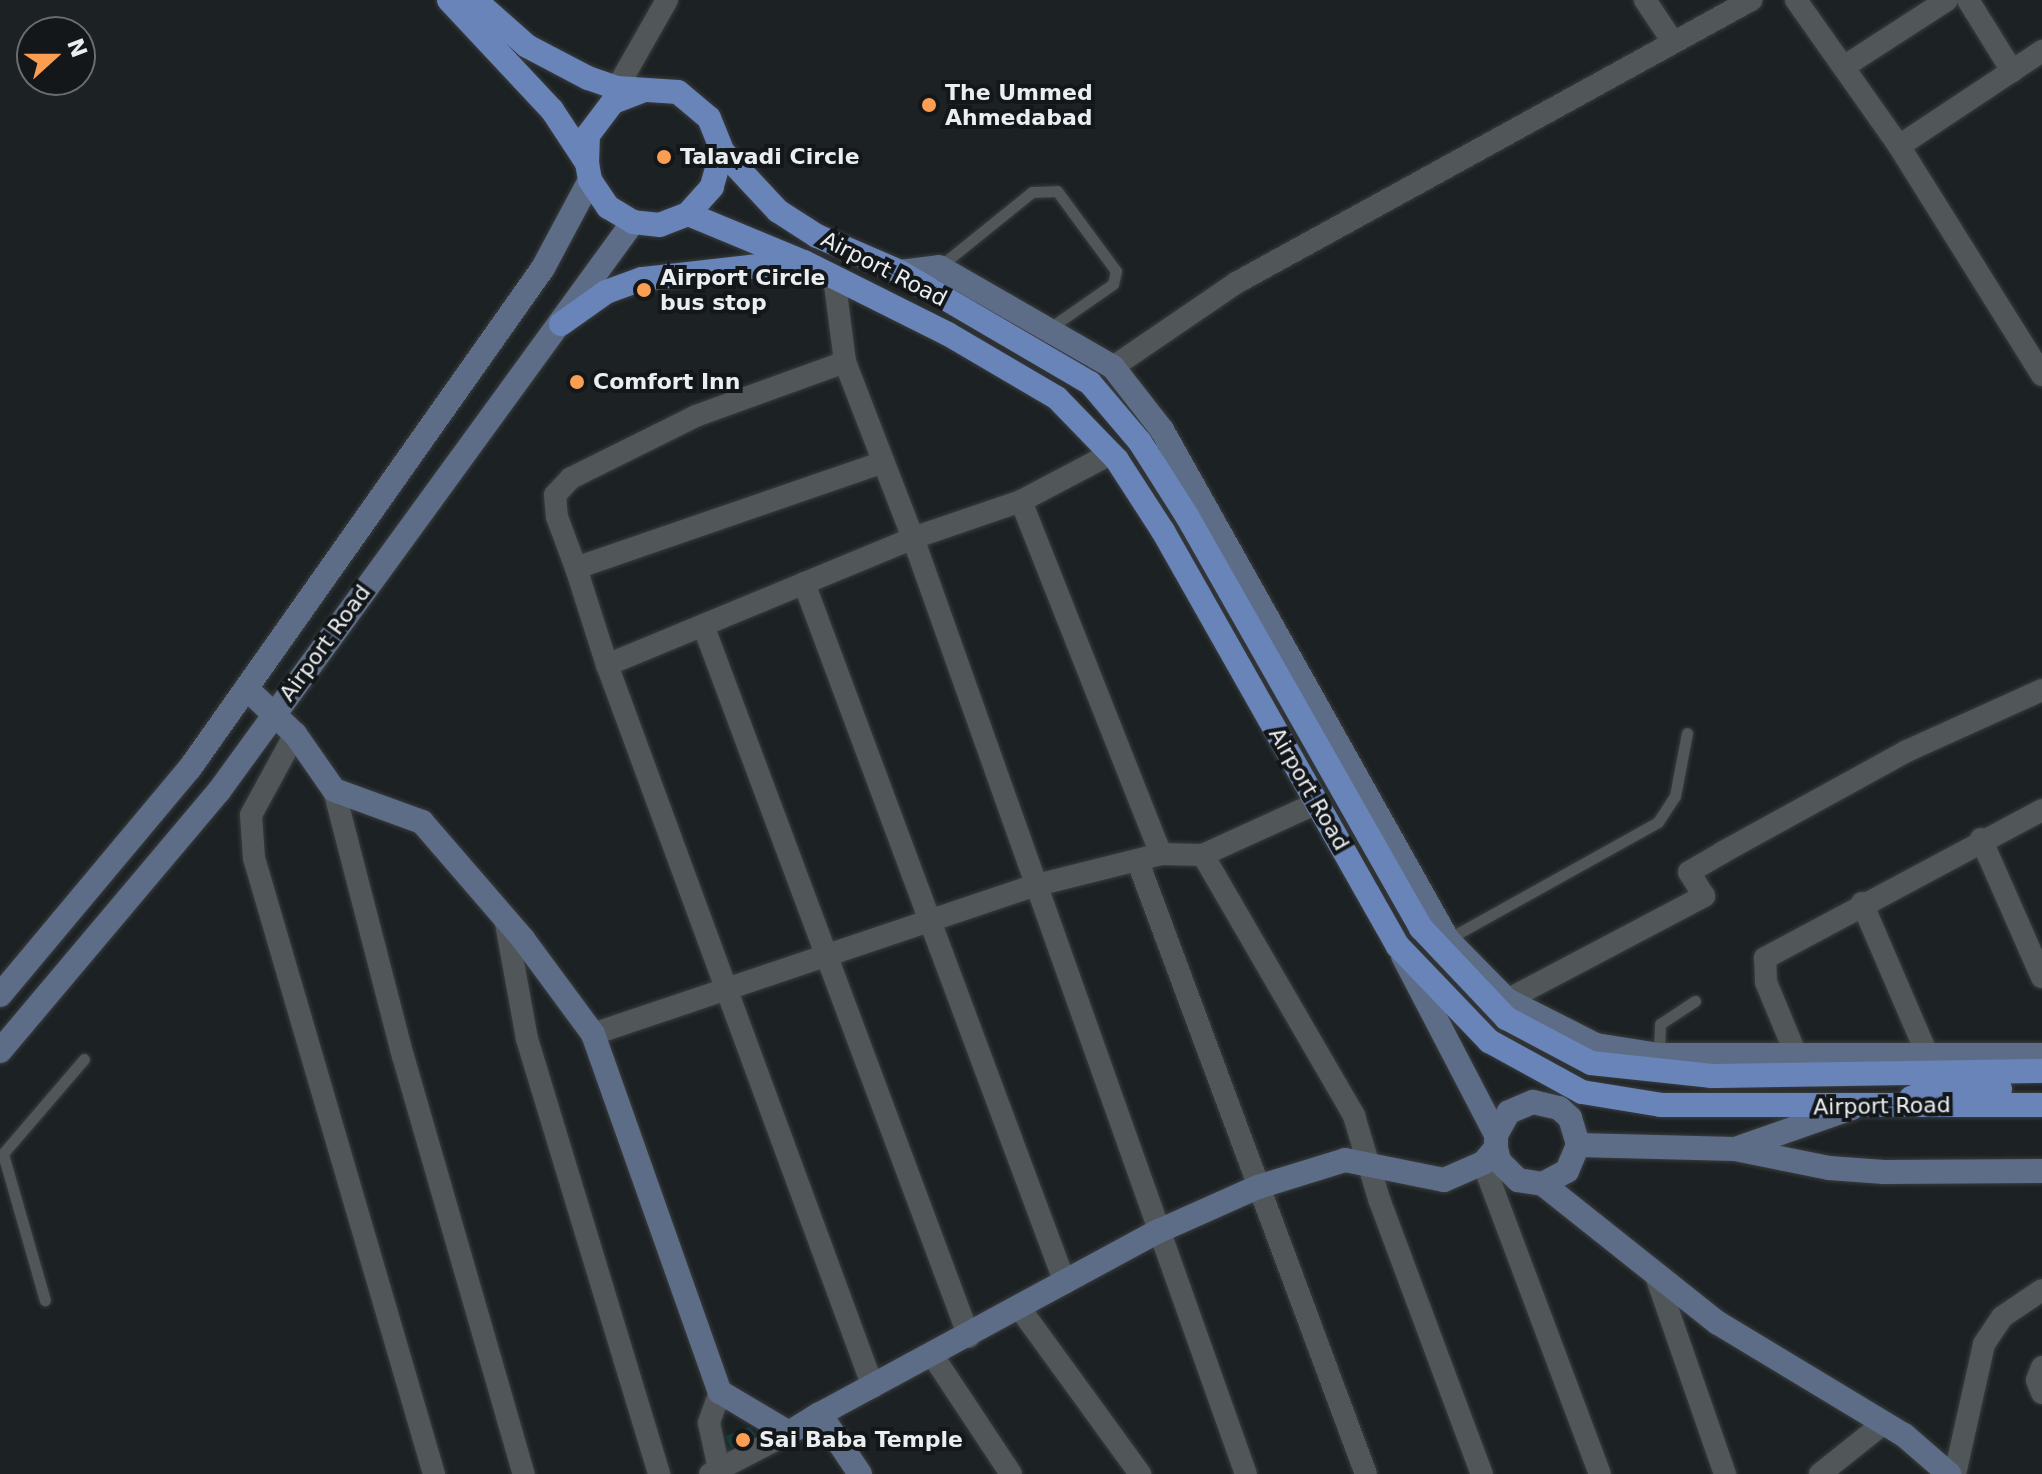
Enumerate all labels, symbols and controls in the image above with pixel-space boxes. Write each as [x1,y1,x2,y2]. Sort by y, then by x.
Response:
north arrow [16,16,96,96]
text: N [62,35,92,61]
place label: The Ummed Ahmedabad [945,79,1093,130]
marker: The Ummed Ahmedabad [920,96,938,114]
place label: Talavadi Circle [680,144,860,170]
marker: Talavadi Circle [655,148,673,166]
street label: Airport Road [817,226,951,312]
place label: Airport Circle bus stop [660,264,825,316]
marker: Airport Circle bus stop [635,281,653,299]
place label: Comfort Inn [593,369,740,395]
marker: Comfort Inn [568,373,586,391]
street label: Airport Road [274,580,376,706]
street label: Airport Road [1263,723,1355,855]
street label: Airport Road [1813,1092,1951,1120]
place label: Sai Baba Temple [759,1427,963,1453]
marker: Sai Baba Temple [734,1431,752,1449]

